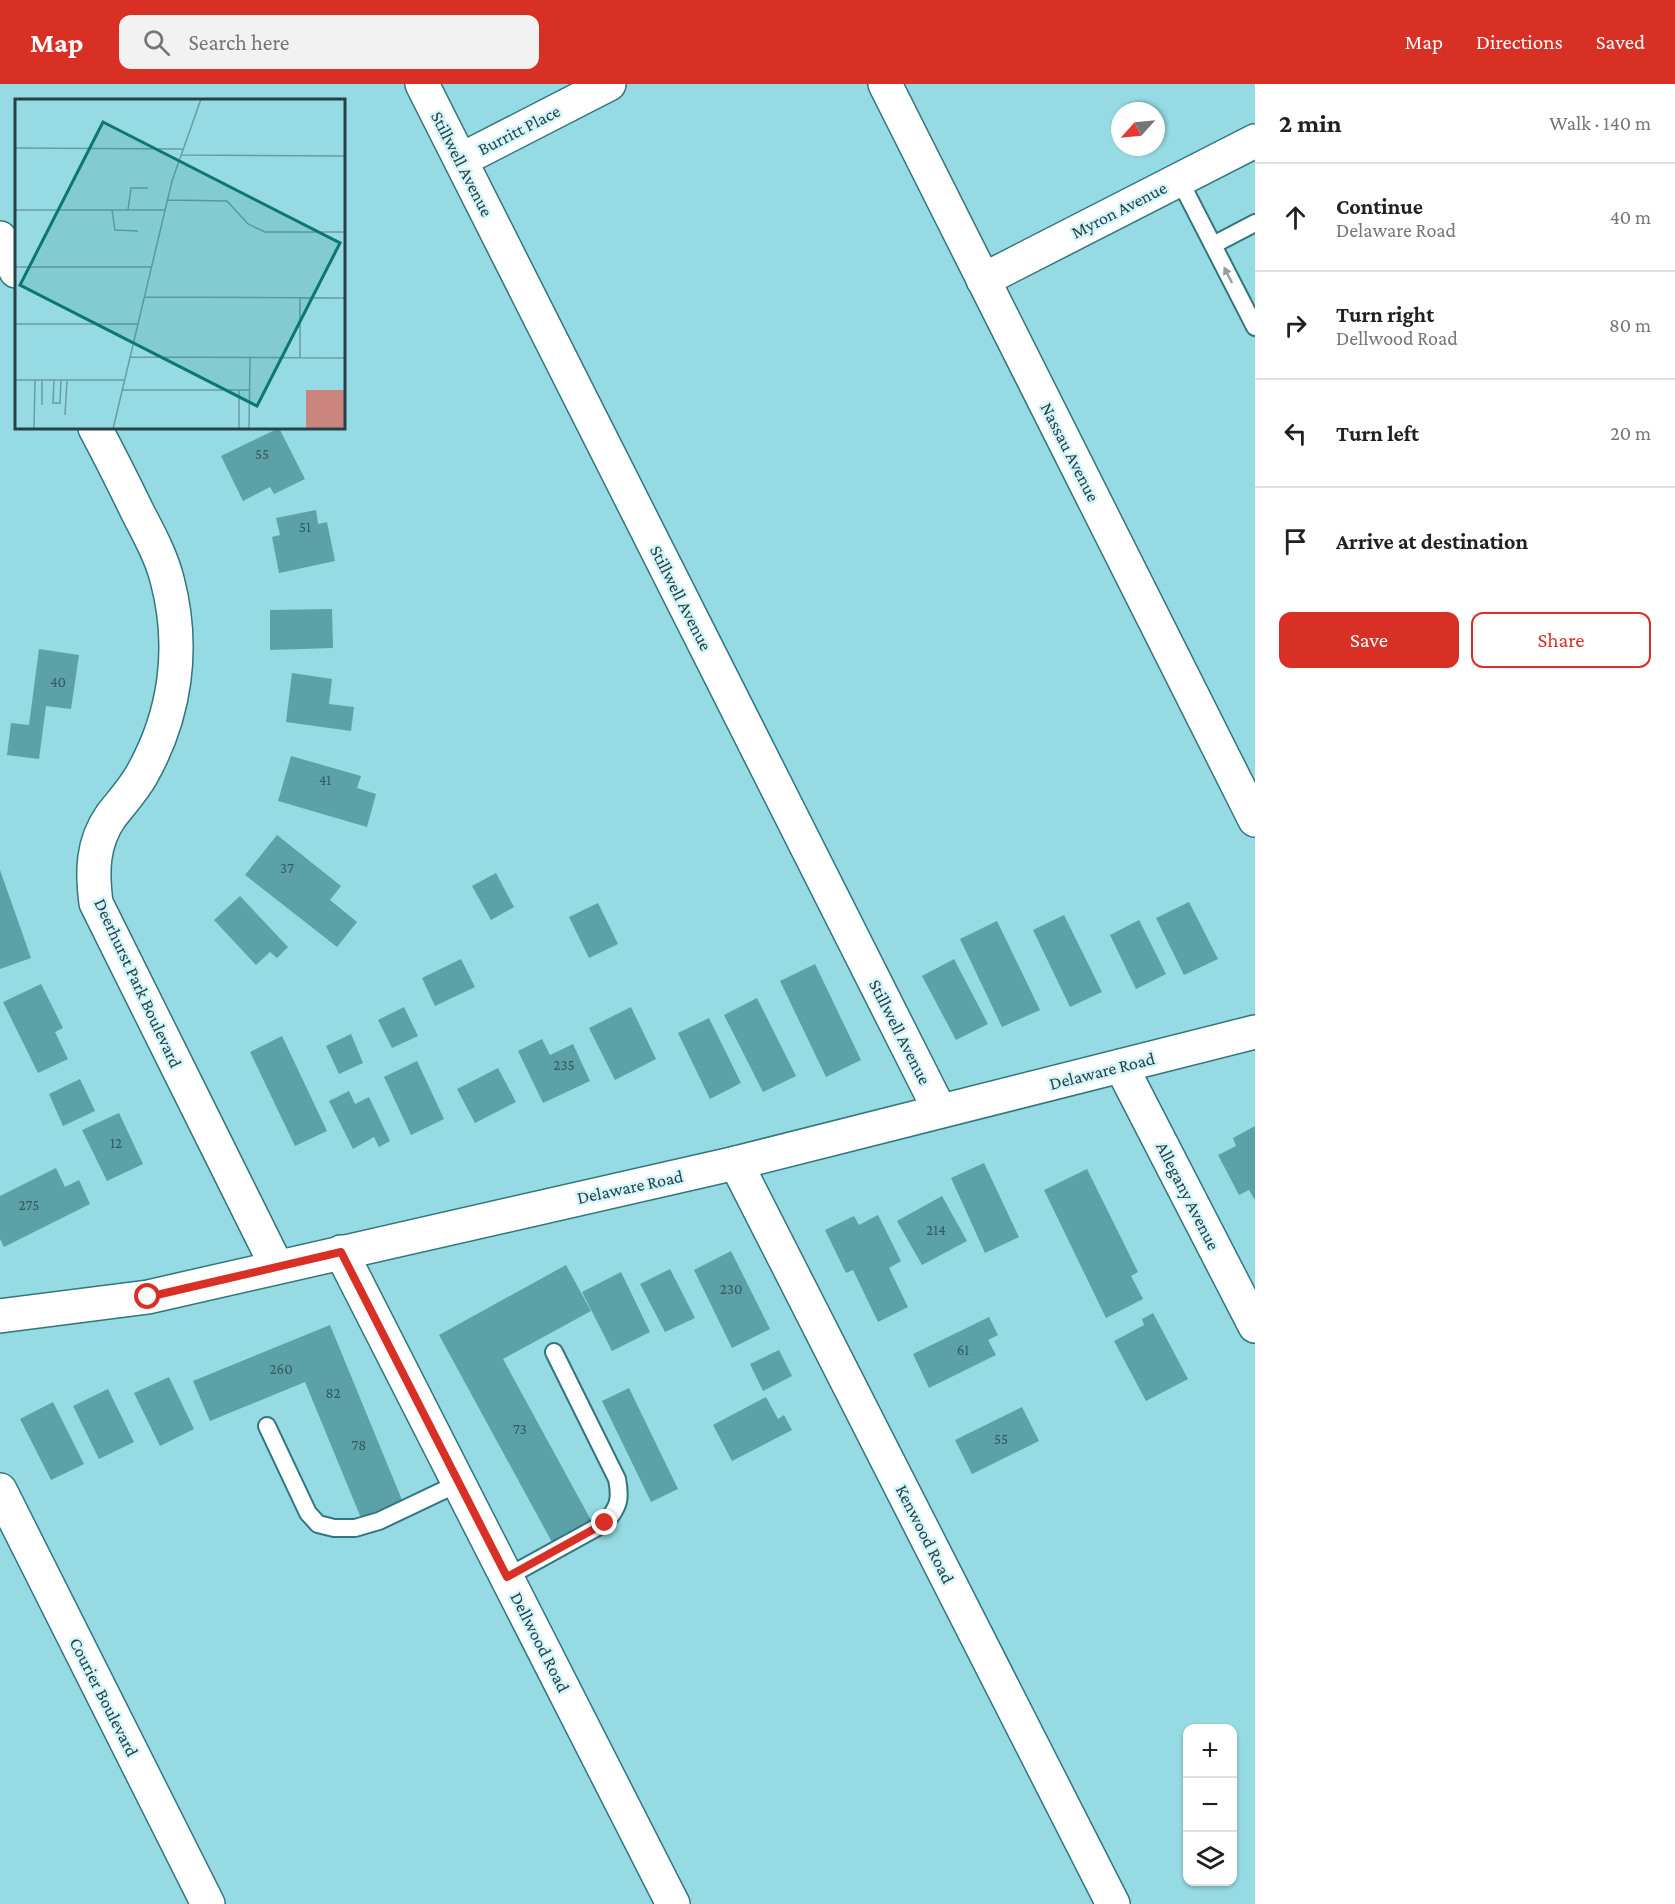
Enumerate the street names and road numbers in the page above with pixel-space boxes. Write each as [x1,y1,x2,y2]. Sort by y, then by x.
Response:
street label: Burritt Place [475,101,564,159]
street label: Stillwell Avenue [427,108,497,220]
street label: Myron Avenue [1068,177,1170,243]
street label: Nassau Avenue [1036,399,1104,505]
street label: Stillwell Avenue [646,542,716,654]
street label: Deerhurst Park Boulevard [90,895,186,1071]
street label: Stillwell Avenue [865,976,935,1088]
street label: Delaware Road [1047,1048,1157,1094]
street label: Allegany Avenue [1152,1139,1224,1254]
street label: Delaware Road [575,1166,685,1208]
street label: Kenwood Road [892,1481,959,1587]
street label: Dellwood Road [506,1589,574,1696]
street label: Courier Boulevard [65,1634,143,1760]

